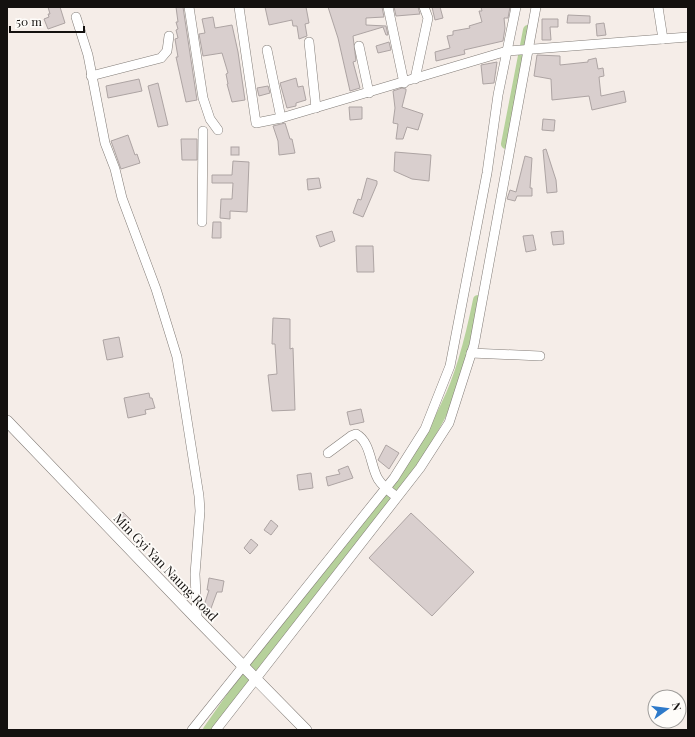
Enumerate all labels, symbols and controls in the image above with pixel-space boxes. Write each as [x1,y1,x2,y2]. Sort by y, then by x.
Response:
scale bar [10,8,84,34]
text: 50 m [16,13,42,29]
street label: Min Gyi Yan Naung Road [111,509,222,624]
north arrow [647,689,687,729]
text: N [669,701,685,712]

